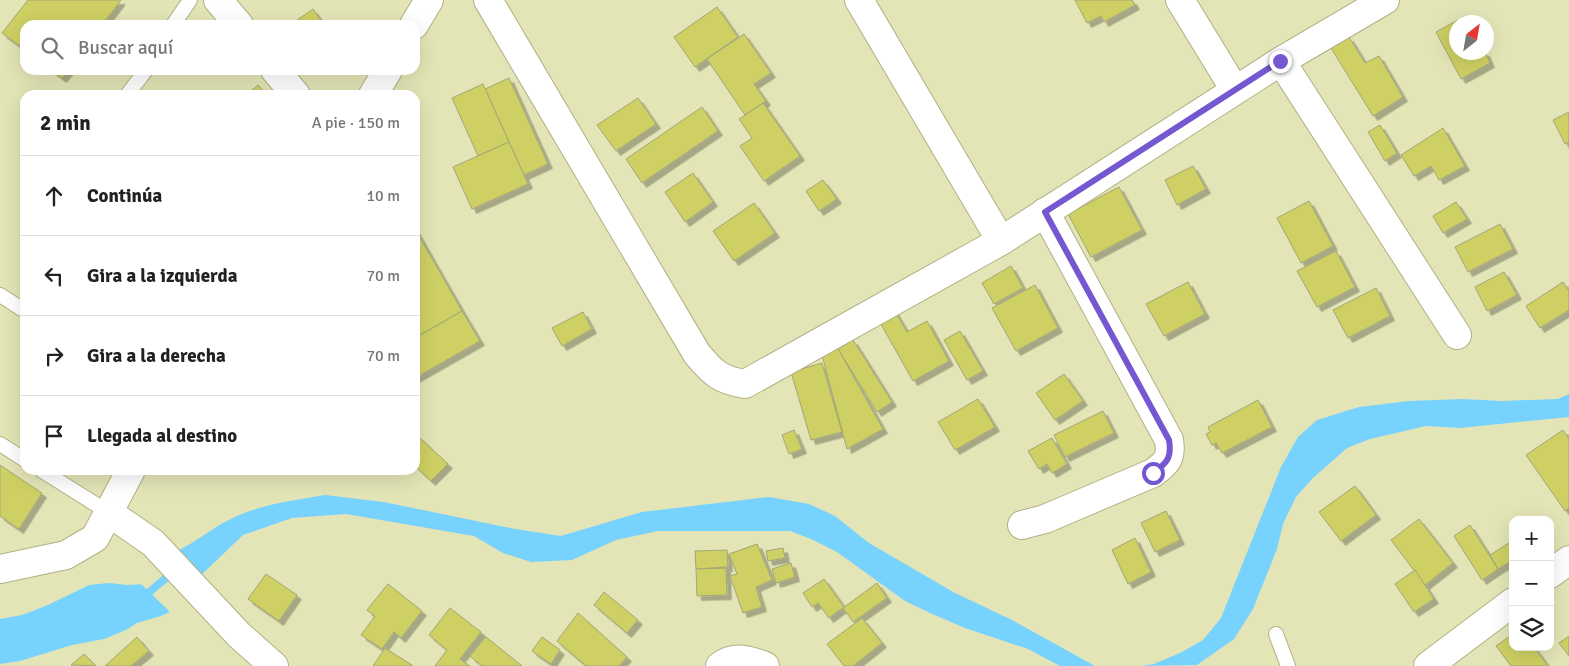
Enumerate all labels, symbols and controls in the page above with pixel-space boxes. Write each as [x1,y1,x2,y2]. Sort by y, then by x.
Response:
north arrow [1449,15,1494,60]
search box [20,20,420,75]
icon: search [38,34,66,62]
text: Buscar aquí [78,36,173,60]
route end [1269,50,1292,73]
text: 2 min [40,110,91,136]
text: A pie · 150 m [312,113,400,133]
icon: ahead [40,182,68,210]
text: Continúa [87,184,162,208]
text: 10 m [366,186,400,206]
icon: left [40,262,68,290]
text: Gira a la izquierda [87,264,237,288]
text: 70 m [366,266,400,286]
icon: right [40,342,68,370]
text: Gira a la derecha [87,344,226,368]
text: 70 m [366,346,400,366]
icon: arrive [40,422,68,450]
text: Llegada al destino [87,424,237,448]
route start [1142,462,1165,485]
map controls [1509,516,1554,651]
button: + [1509,516,1554,561]
button: − [1509,561,1554,606]
button: layers [1509,606,1554,651]

